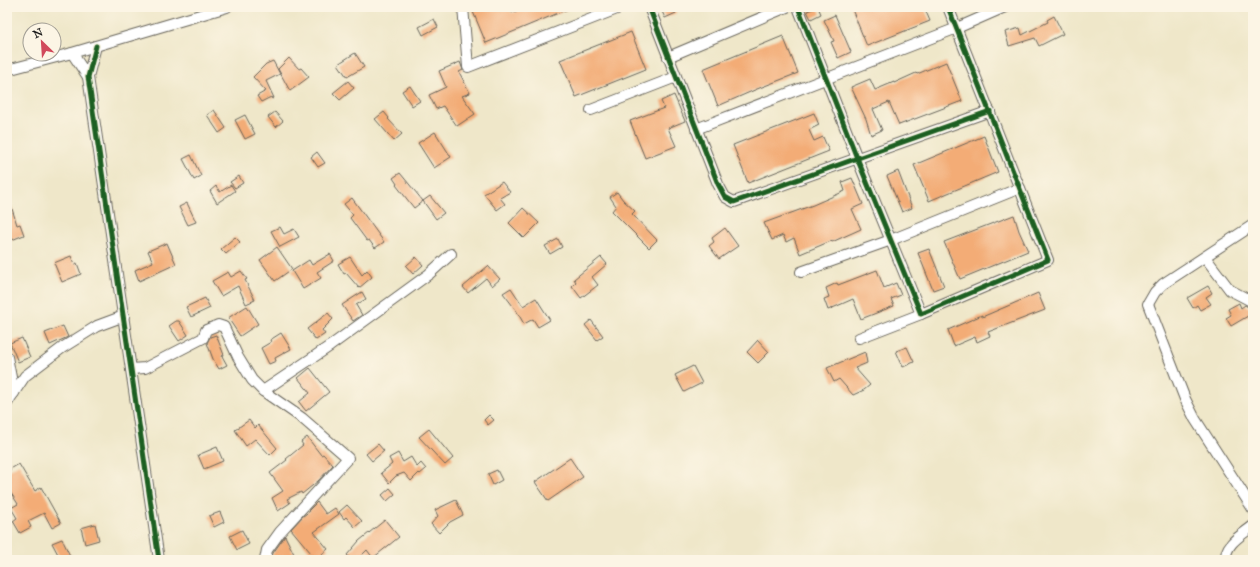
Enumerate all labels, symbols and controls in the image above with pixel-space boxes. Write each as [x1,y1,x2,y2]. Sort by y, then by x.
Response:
north arrow [22,22,62,62]
text: N [31,25,46,41]

